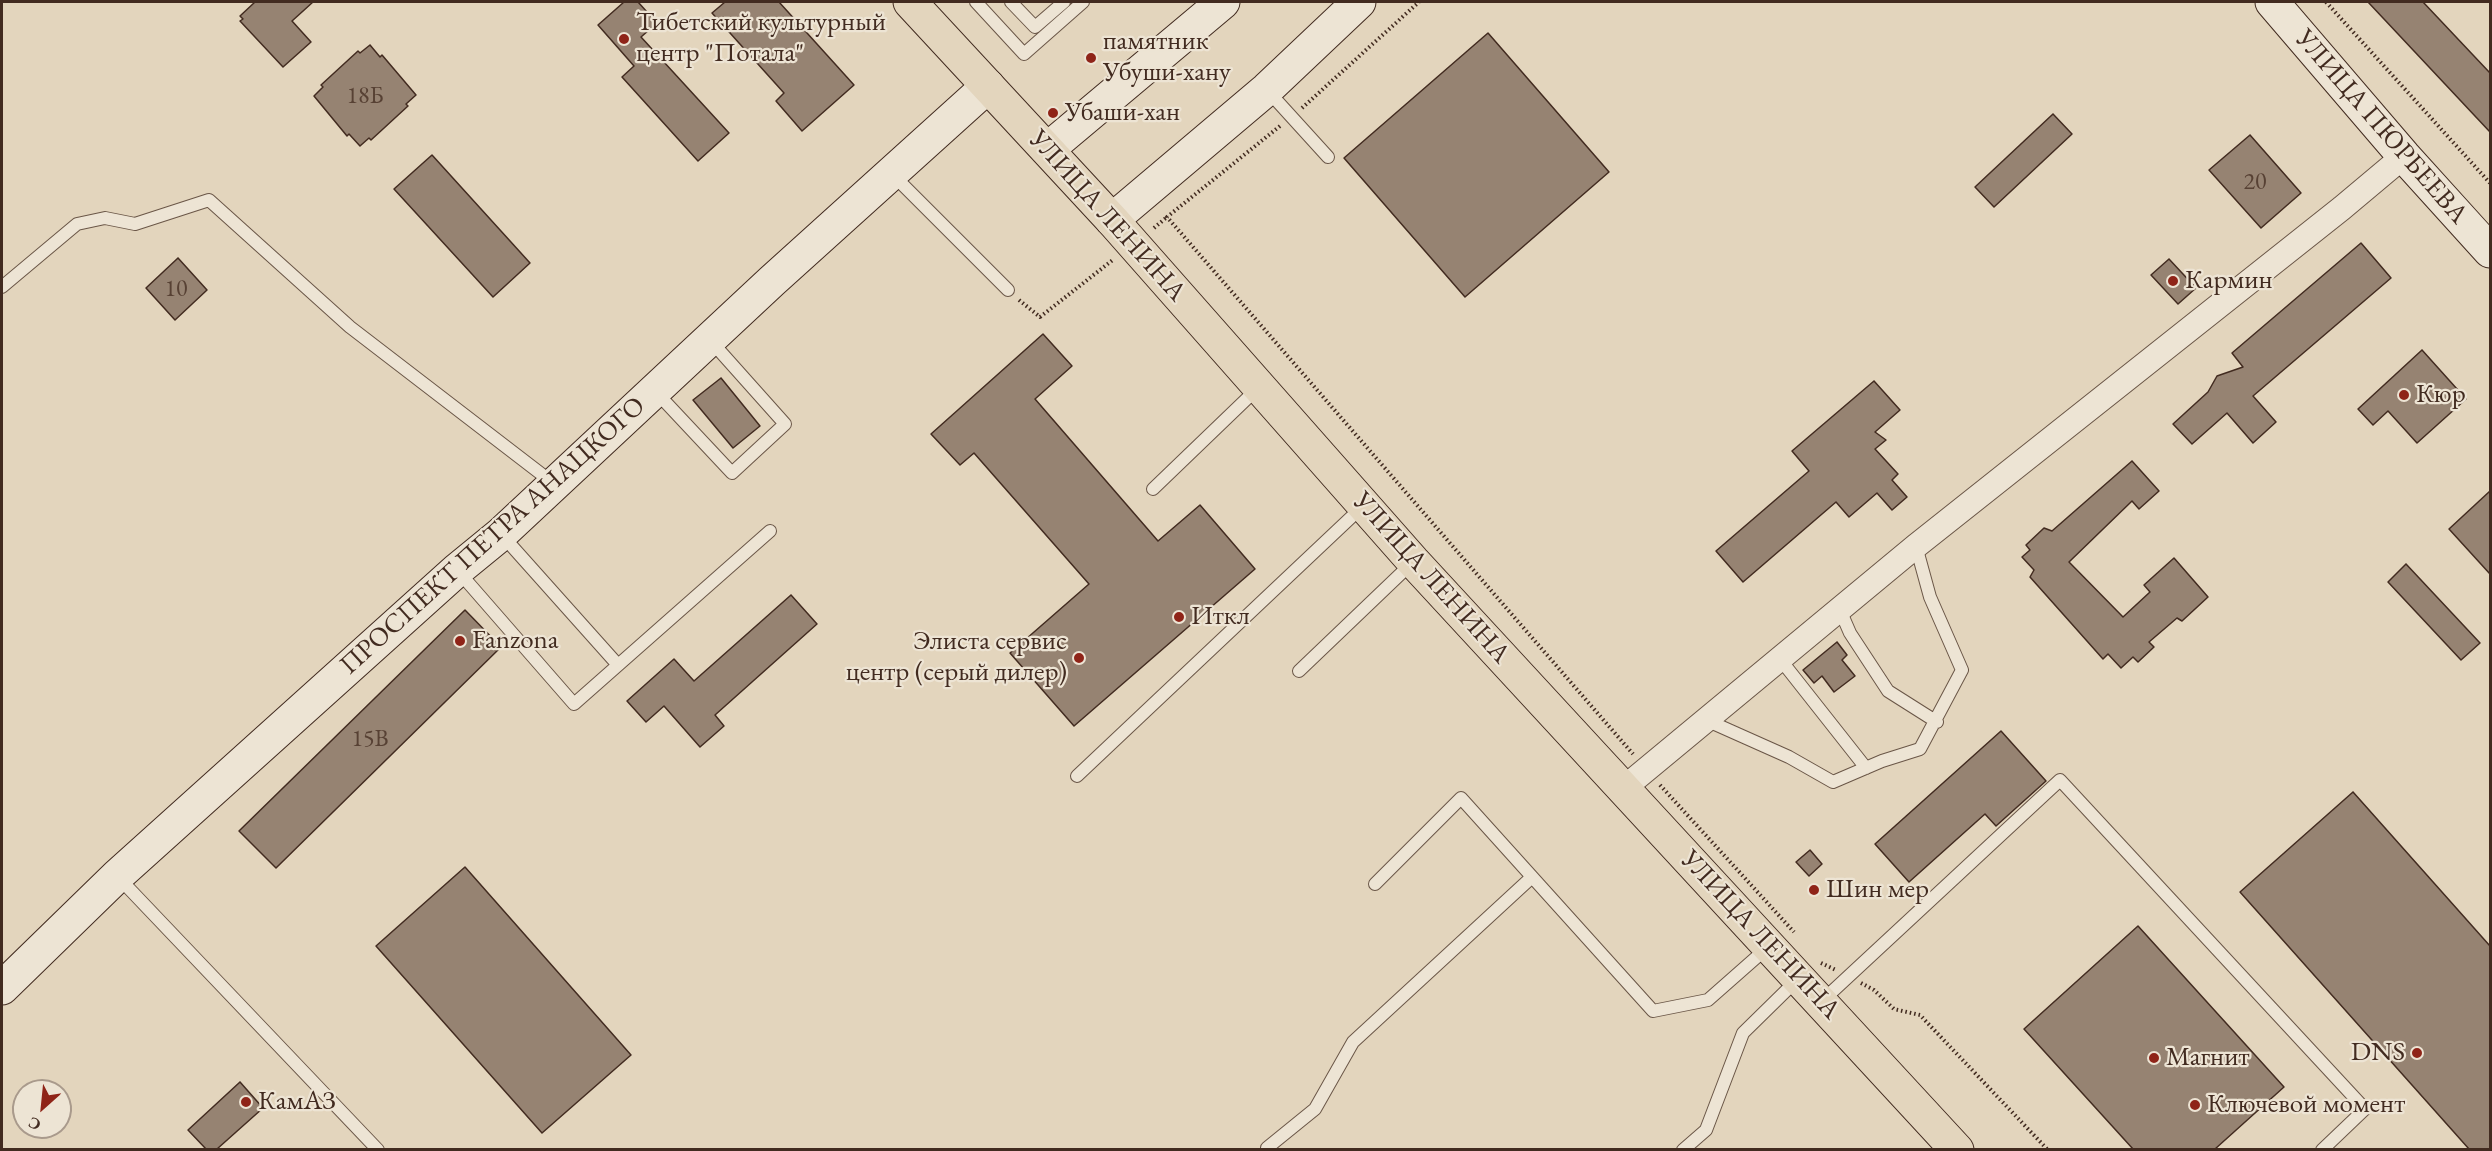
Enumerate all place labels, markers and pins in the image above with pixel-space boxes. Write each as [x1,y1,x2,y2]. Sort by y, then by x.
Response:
place label: Тибетский культурный центр "Потала" [636,7,886,70]
place label: памятник Убуши-хану [1103,26,1231,89]
marker: Тибетский культурный центр "Потала" [617,32,631,46]
marker: памятник Убуши-хану [1084,51,1098,65]
place label: Убаши-хан [1065,97,1180,129]
marker: Убаши-хан [1046,106,1060,120]
place label: Кармин [2185,265,2273,297]
marker: Кармин [2166,274,2180,288]
place label: Кюр [2416,379,2466,411]
marker: Кюр [2397,388,2411,402]
place label: Иткл [1191,601,1250,633]
marker: Иткл [1172,610,1186,624]
place label: Fanzona [472,625,559,657]
place label: Элиста сервис центр (серый дилер) [846,626,1067,689]
marker: Fanzona [453,634,467,648]
marker: Элиста сервис центр (серый дилер) [1072,651,1086,665]
place label: Шин мер [1826,874,1929,906]
marker: Шин мер [1807,883,1821,897]
place label: DNS [2351,1037,2405,1069]
place label: Магнит [2166,1042,2250,1074]
marker: DNS [2410,1046,2424,1060]
marker: Магнит [2147,1051,2161,1065]
place label: КамАЗ [258,1086,336,1118]
place label: Ключевой момент [2207,1089,2405,1121]
marker: КамАЗ [239,1095,253,1109]
marker: Ключевой момент [2188,1098,2202,1112]

